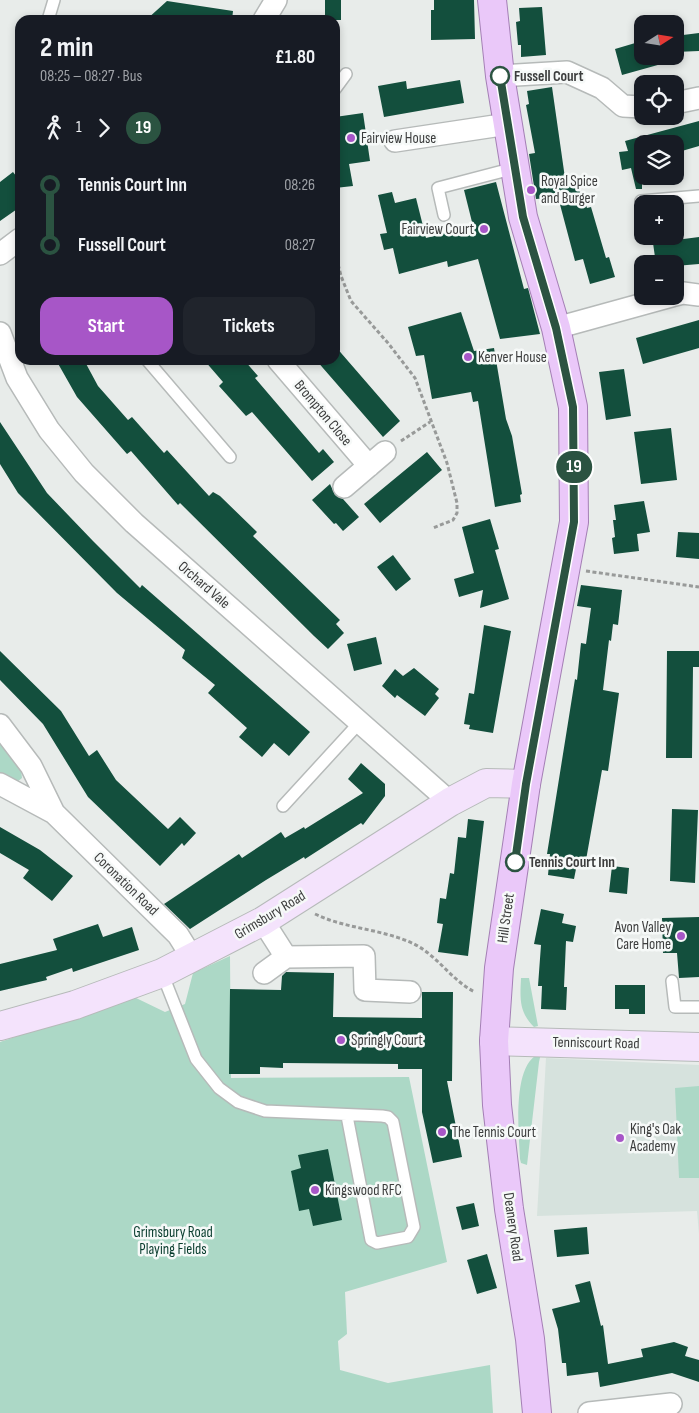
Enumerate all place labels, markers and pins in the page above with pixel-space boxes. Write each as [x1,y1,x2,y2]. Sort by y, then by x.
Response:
marker: Fussell Court [490,66,510,86]
place label: Fussell Court [514,67,583,86]
place label: Fairview House [361,129,436,148]
marker: Fairview House [345,132,357,144]
place label: Royal Spice and Burger [541,172,598,208]
marker: Royal Spice and Burger [525,184,537,196]
place label: Fairview Court [402,220,474,239]
marker: Fairview Court [478,223,490,235]
place label: Kenver House [478,348,547,367]
marker: Kenver House [462,351,474,363]
marker: Tennis Court Inn [505,852,525,872]
place label: Tennis Court Inn [529,853,615,872]
place label: Avon Valley Care Home [614,918,671,954]
marker: Avon Valley Care Home [675,930,687,942]
place label: Springly Court [351,1031,423,1050]
marker: Springly Court [335,1034,347,1046]
place label: King's Oak Academy [629,1120,681,1156]
place label: The Tennis Court [452,1123,536,1142]
marker: The Tennis Court [436,1126,448,1138]
marker: King's Oak Academy [614,1132,626,1144]
place label: Kingswood RFC [325,1181,402,1200]
marker: Kingswood RFC [309,1184,321,1196]

